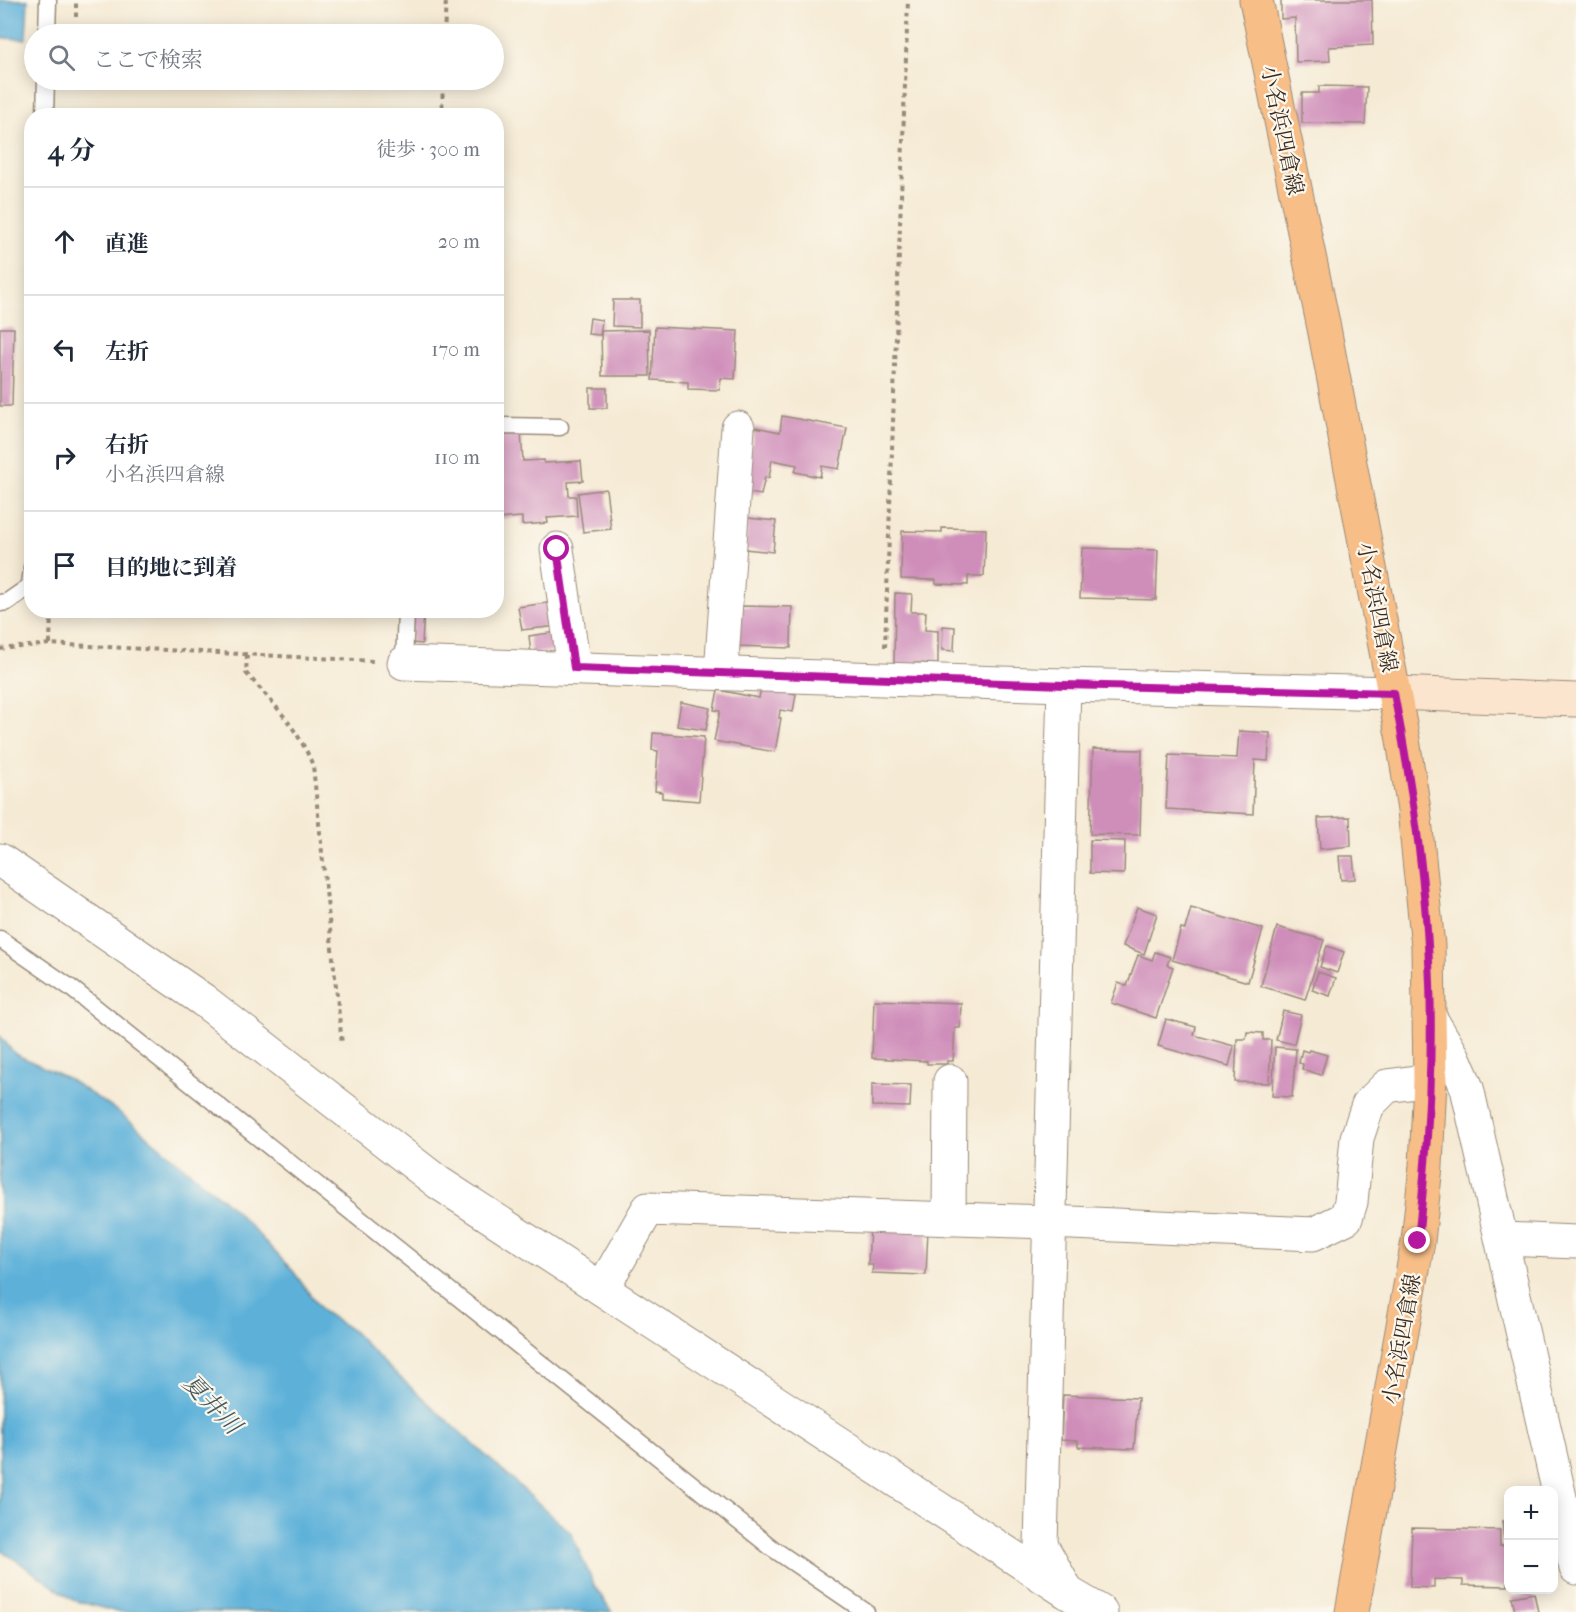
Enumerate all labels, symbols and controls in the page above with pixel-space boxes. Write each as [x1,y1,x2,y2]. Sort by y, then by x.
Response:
search box [24,24,504,90]
icon: search [45,41,78,74]
text: ここで検索 [93,47,203,73]
street label: 小名浜四倉線 [1256,63,1308,197]
text: 4 分 [48,135,95,166]
text: 徒歩 · 300 m [376,138,480,161]
icon: ahead [48,225,81,258]
text: 20 m [438,230,480,253]
text: 直進 [105,231,149,257]
icon: left [48,333,81,366]
text: 170 m [431,338,480,361]
text: 左折 [105,339,149,365]
text: 右折 [105,432,149,458]
icon: right [48,441,81,474]
text: 110 m [434,446,480,469]
text: 小名浜四倉線 [105,463,225,486]
route start [543,535,569,561]
street label: 小名浜四倉線 [1352,540,1402,674]
icon: arrive [48,549,81,582]
text: 目的地に到着 [105,555,237,581]
route end [1404,1227,1430,1253]
street label: 小名浜四倉線 [1378,1272,1426,1406]
water label: 夏井川 [177,1368,249,1442]
map controls [1504,1486,1558,1594]
button: + [1504,1486,1558,1540]
button: − [1504,1540,1558,1594]

